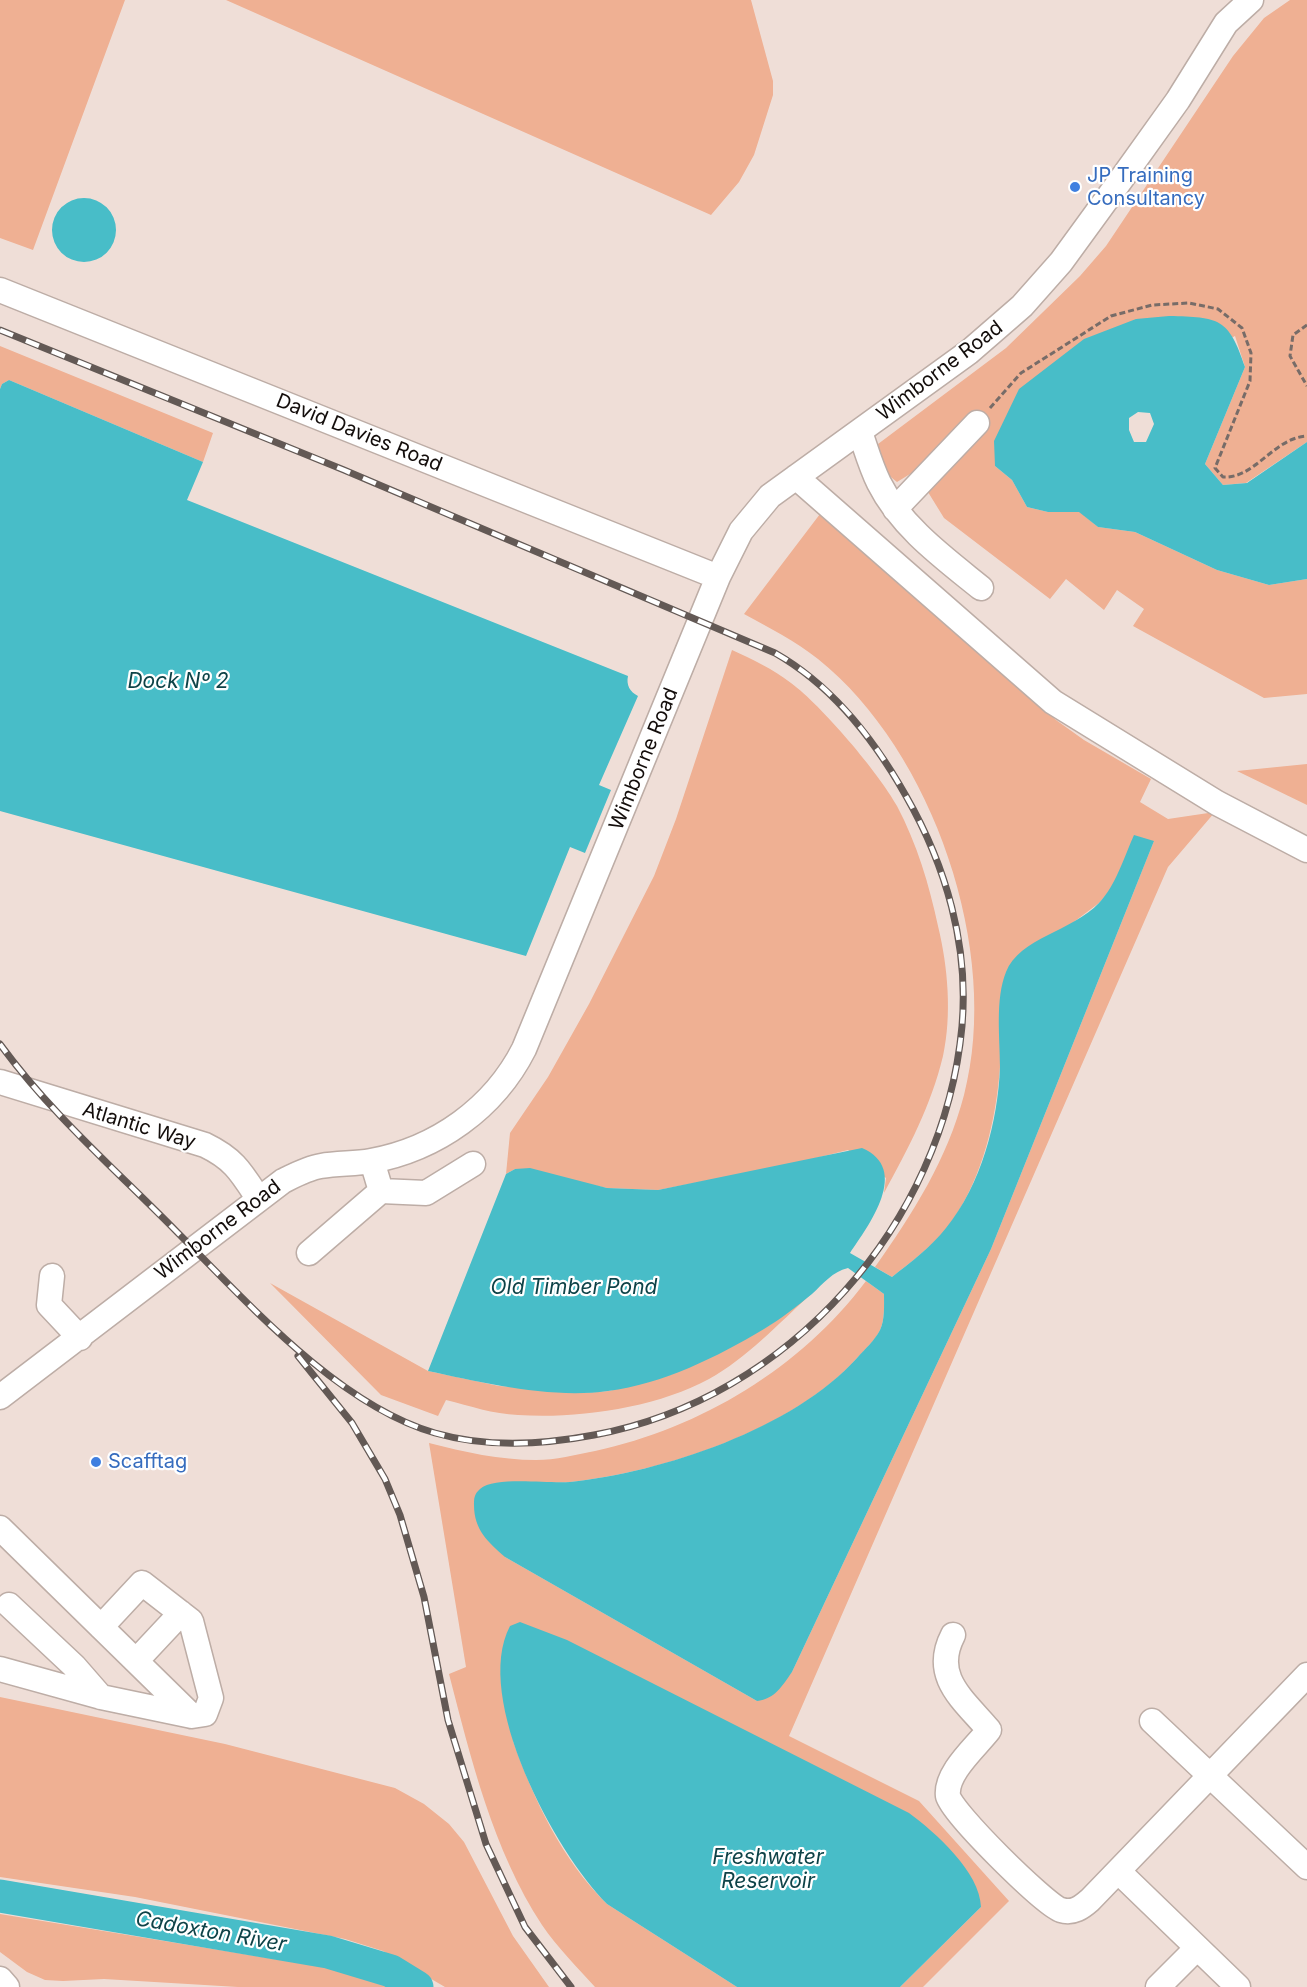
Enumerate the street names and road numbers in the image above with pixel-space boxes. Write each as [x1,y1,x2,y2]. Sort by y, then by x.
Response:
street label: Wimborne Road [872,316,1008,426]
street label: David Davies Road [273,389,445,477]
street label: Wimborne Road [604,684,684,834]
street label: Atlantic Way [79,1097,199,1155]
street label: Wimborne Road [150,1175,286,1285]

